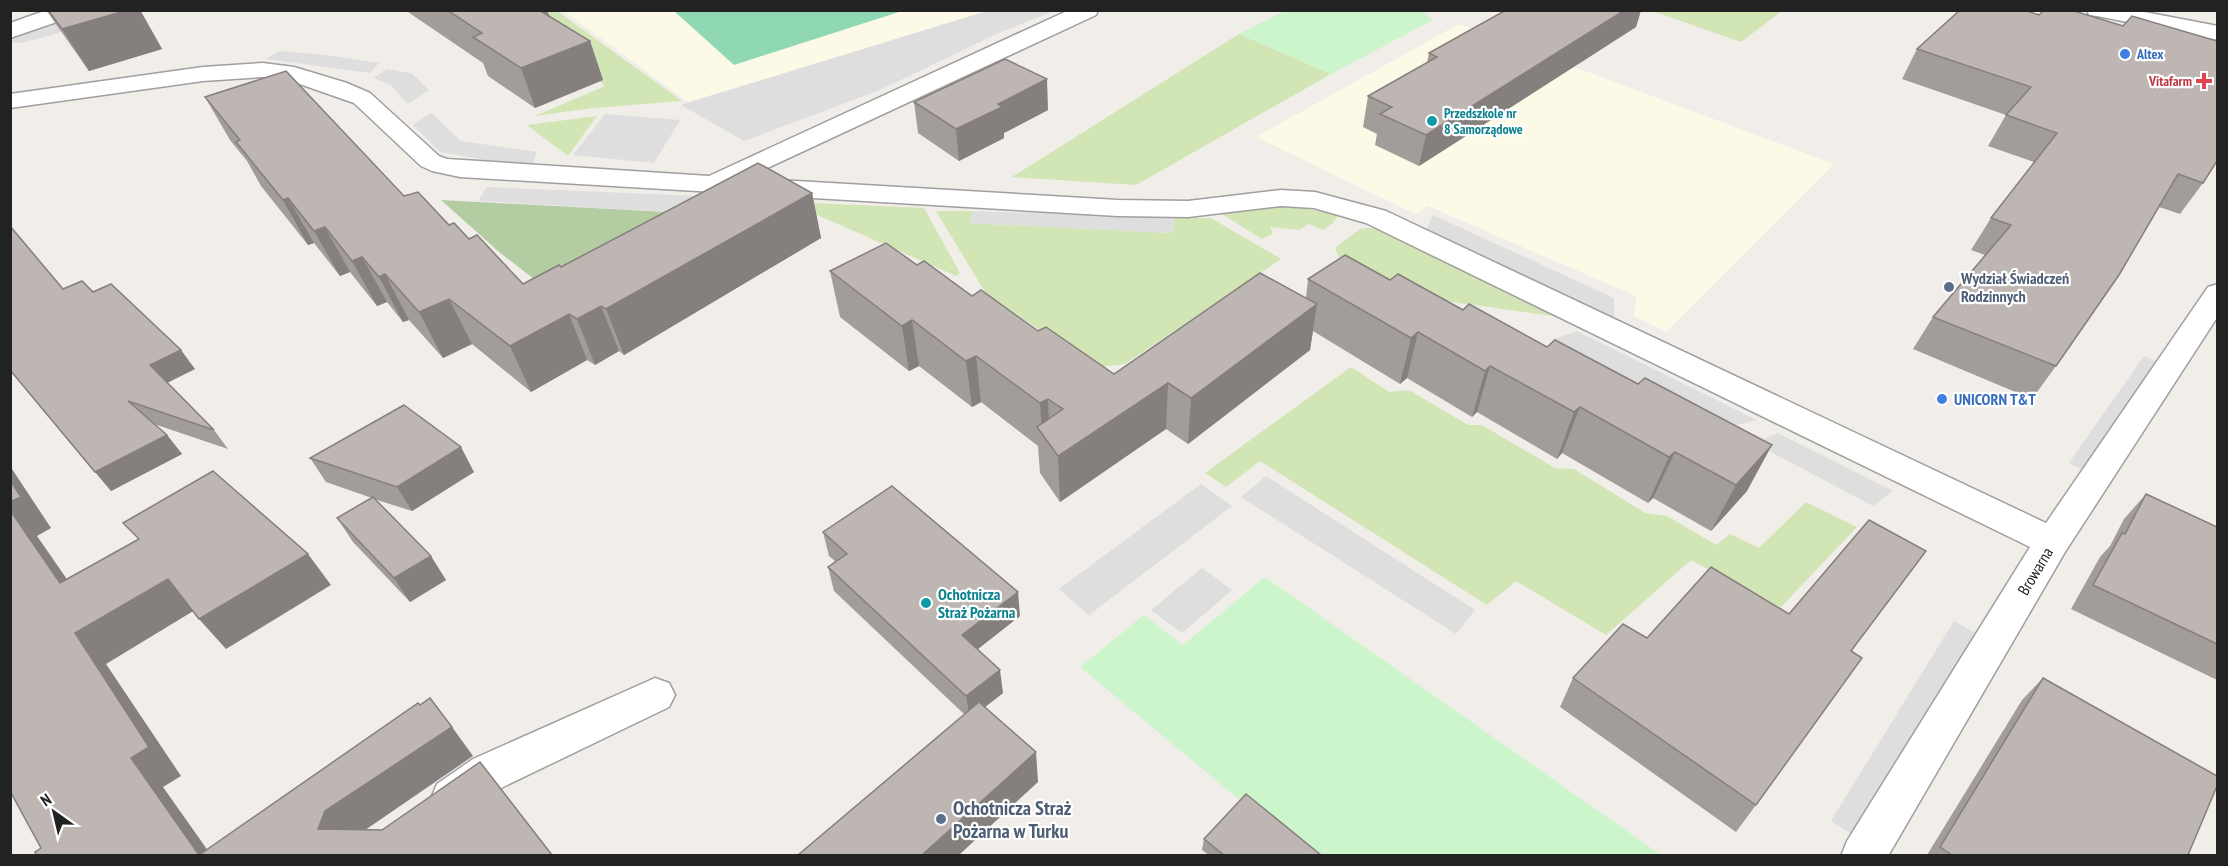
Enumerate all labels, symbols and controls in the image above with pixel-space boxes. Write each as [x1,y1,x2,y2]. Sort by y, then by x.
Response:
place label: Altex [2136,45,2164,63]
marker: Altex [2118,47,2132,61]
place label: Vitafarm [2148,72,2192,90]
marker: Vitafarm [2197,74,2211,88]
place label: Przedszkole nr 8 Samorządowe [1444,104,1523,138]
marker: Przedszkole nr 8 Samorządowe [1425,114,1439,128]
place label: Wydział Świadczeń Rodzinnych [1960,268,2069,306]
marker: Wydział Świadczeń Rodzinnych [1942,280,1956,294]
place label: UNICORN T&T [1954,389,2036,409]
marker: UNICORN T&T [1935,392,1949,406]
street label: Browarna [2013,543,2057,599]
place label: Ochotnicza Straż Pożarna [938,584,1016,622]
marker: Ochotnicza Straż Pożarna [919,596,933,610]
north arrow [24,782,84,842]
text: N [36,789,55,810]
place label: Ochotnicza Straż Pożarna w Turku [953,795,1072,844]
marker: Ochotnicza Straż Pożarna w Turku [934,812,948,826]

